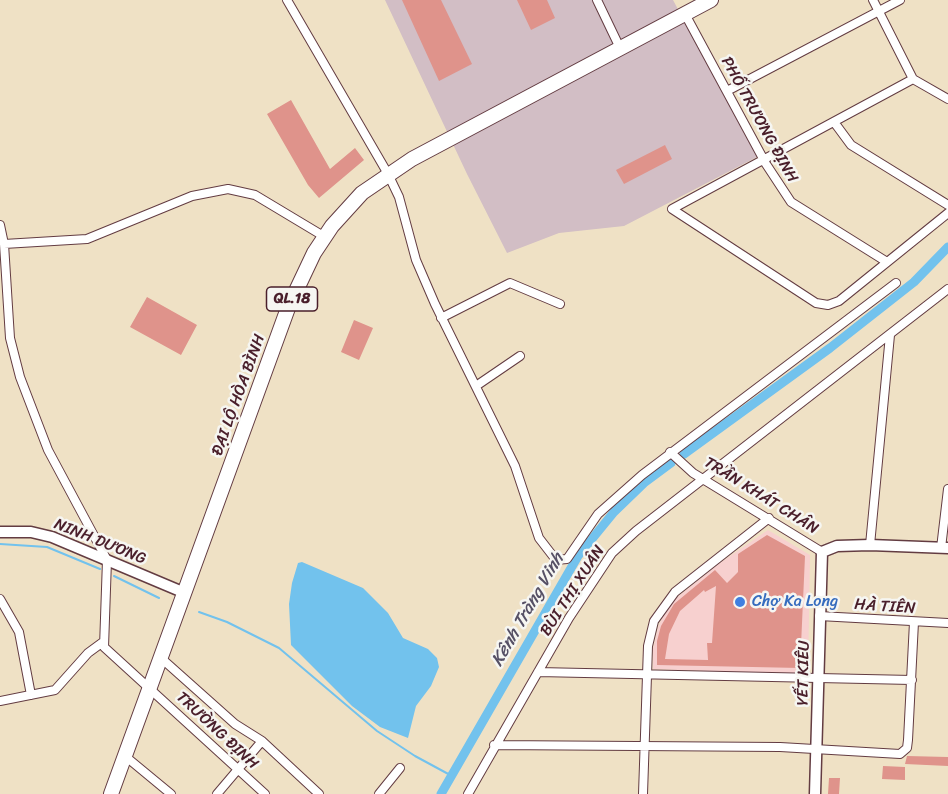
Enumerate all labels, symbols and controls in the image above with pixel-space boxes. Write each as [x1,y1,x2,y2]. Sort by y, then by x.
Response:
street label: PHỐ TRƯƠNG ĐỊNH [716,54,802,186]
road number: QL.18 [266,287,318,311]
street label: ĐẠI LỘ HÒA BÌNH [208,332,270,458]
street label: TRẦN KHÁT CHÂN [700,453,822,539]
street label: NINH DƯƠNG [51,515,149,569]
street label: BÙI THỊ XUÂN [537,542,609,640]
water label: Kênh Tràng Vinh [487,550,569,670]
place label: Chợ Ka Long [752,592,838,612]
marker: Chợ Ka Long [733,595,747,609]
street label: HÀ TIÊN [854,595,916,619]
street label: YẾT KIÊU [794,640,814,706]
street label: TRƯỜNG ĐỊNH [172,688,262,774]

